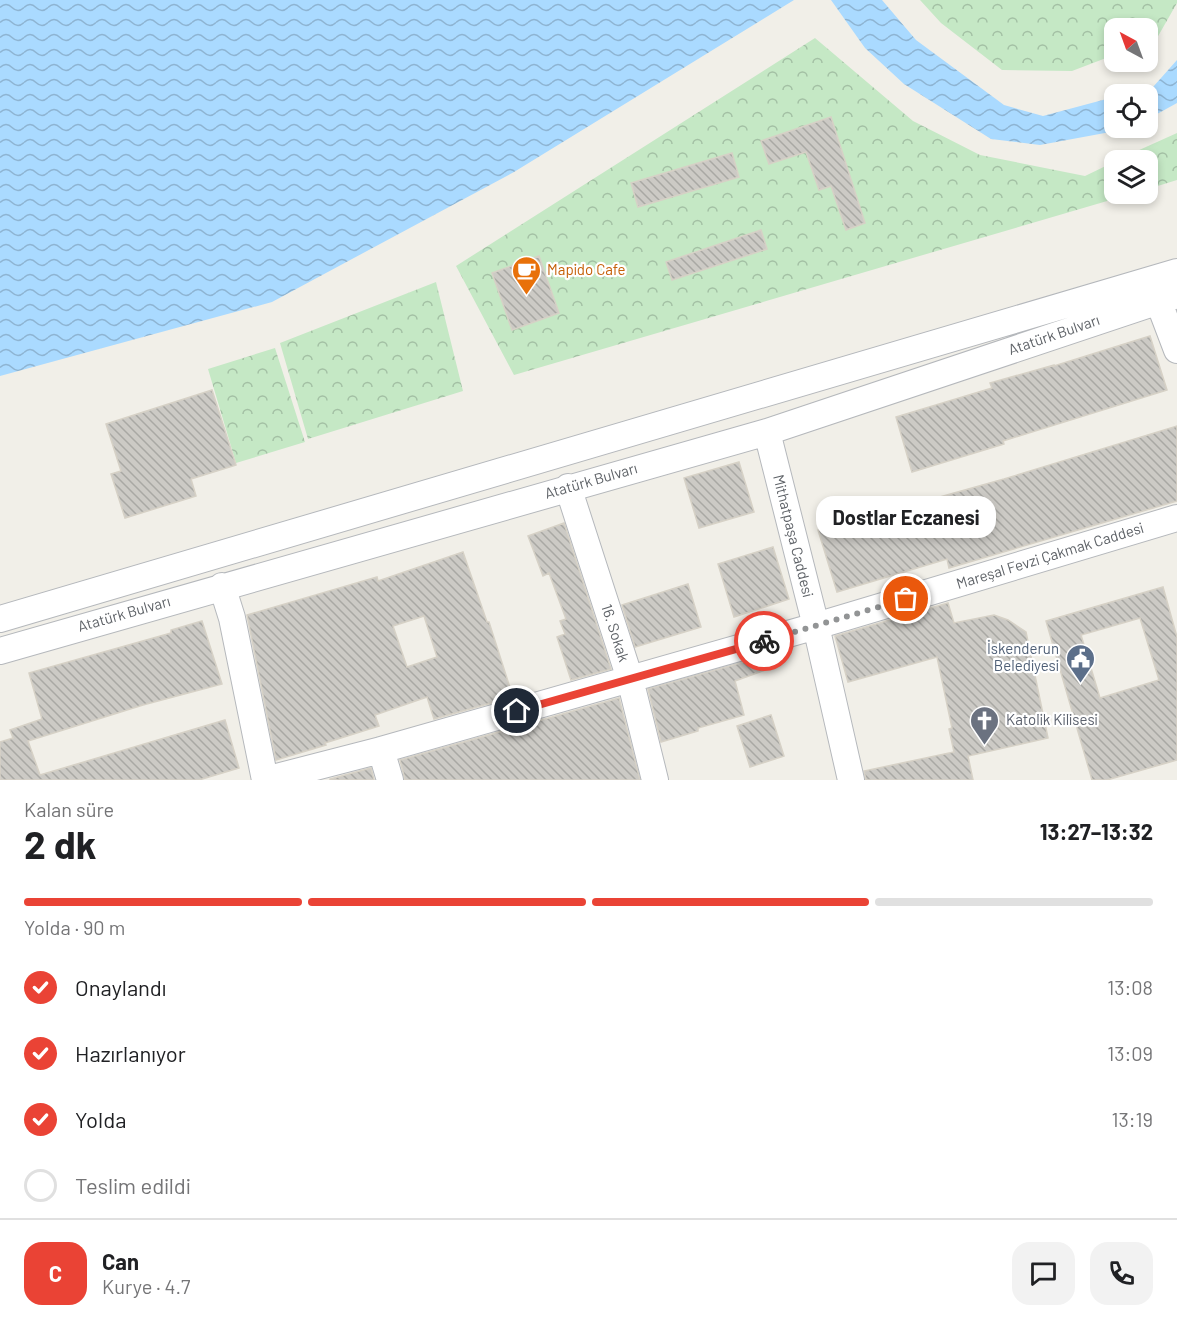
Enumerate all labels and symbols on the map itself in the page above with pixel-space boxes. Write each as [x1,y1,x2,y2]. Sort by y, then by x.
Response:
north arrow [1104,18,1158,72]
cafe icon: Mapido Cafe [510,254,542,296]
place label: Mapido Cafe [547,260,625,278]
street label: Atatürk Bulvarı [1006,310,1102,358]
street label: Atatürk Bulvarı [542,458,639,502]
street label: Mithatpaşa Caddesi [770,473,818,599]
callout: Dostlar Eczanesi [816,497,996,539]
street label: Mareşal Fevzi Çakmak Caddesi [954,518,1145,592]
pin [880,573,931,624]
street label: Atatürk Bulvarı [75,591,172,635]
street label: 16. Sokak [598,602,634,664]
courier [734,611,794,671]
place label: İskenderun Belediyesi [987,639,1059,674]
public building icon: İskenderun Belediyesi [1064,642,1096,684]
pin [491,685,542,736]
church icon: Katolik Kilisesi [969,704,1001,746]
place label: Katolik Kilisesi [1006,710,1098,728]

